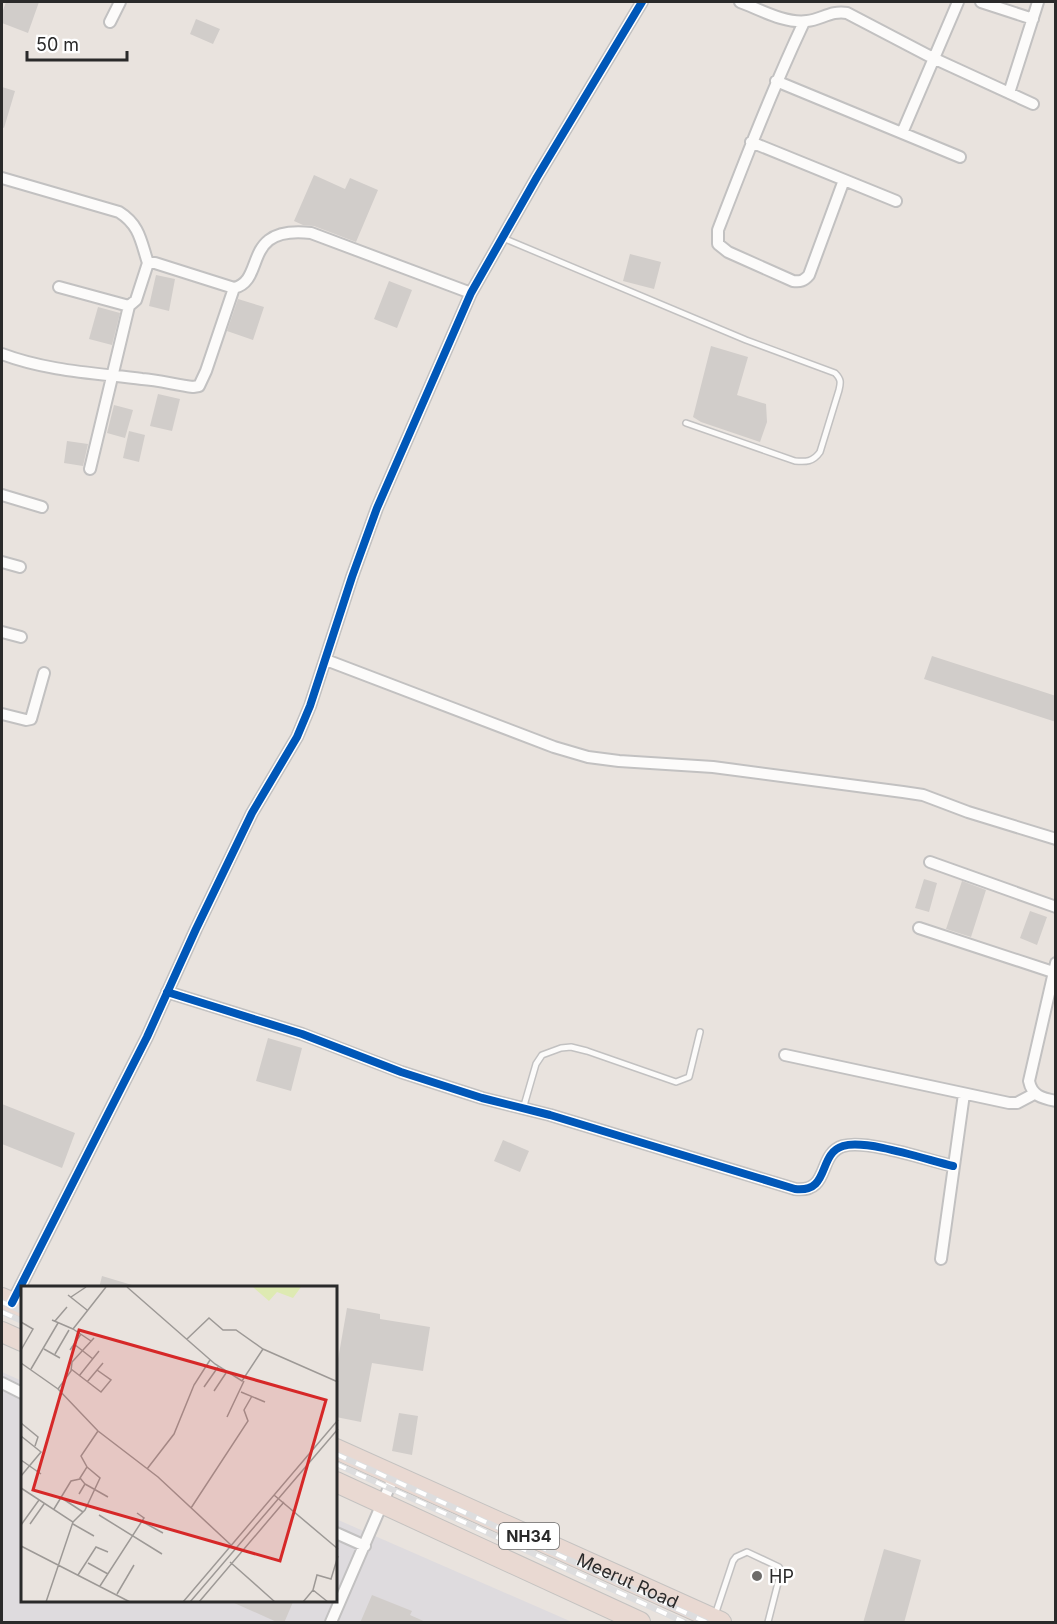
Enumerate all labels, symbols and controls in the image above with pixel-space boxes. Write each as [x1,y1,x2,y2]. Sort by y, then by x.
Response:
scale bar [27,24,128,62]
text: 50 m [36,34,79,55]
inset map [21,1286,338,1603]
road number: NH34 [499,1523,559,1549]
street label: Meerut Road [574,1548,682,1612]
place label: HP [769,1566,794,1587]
marker: HP [750,1569,764,1583]

